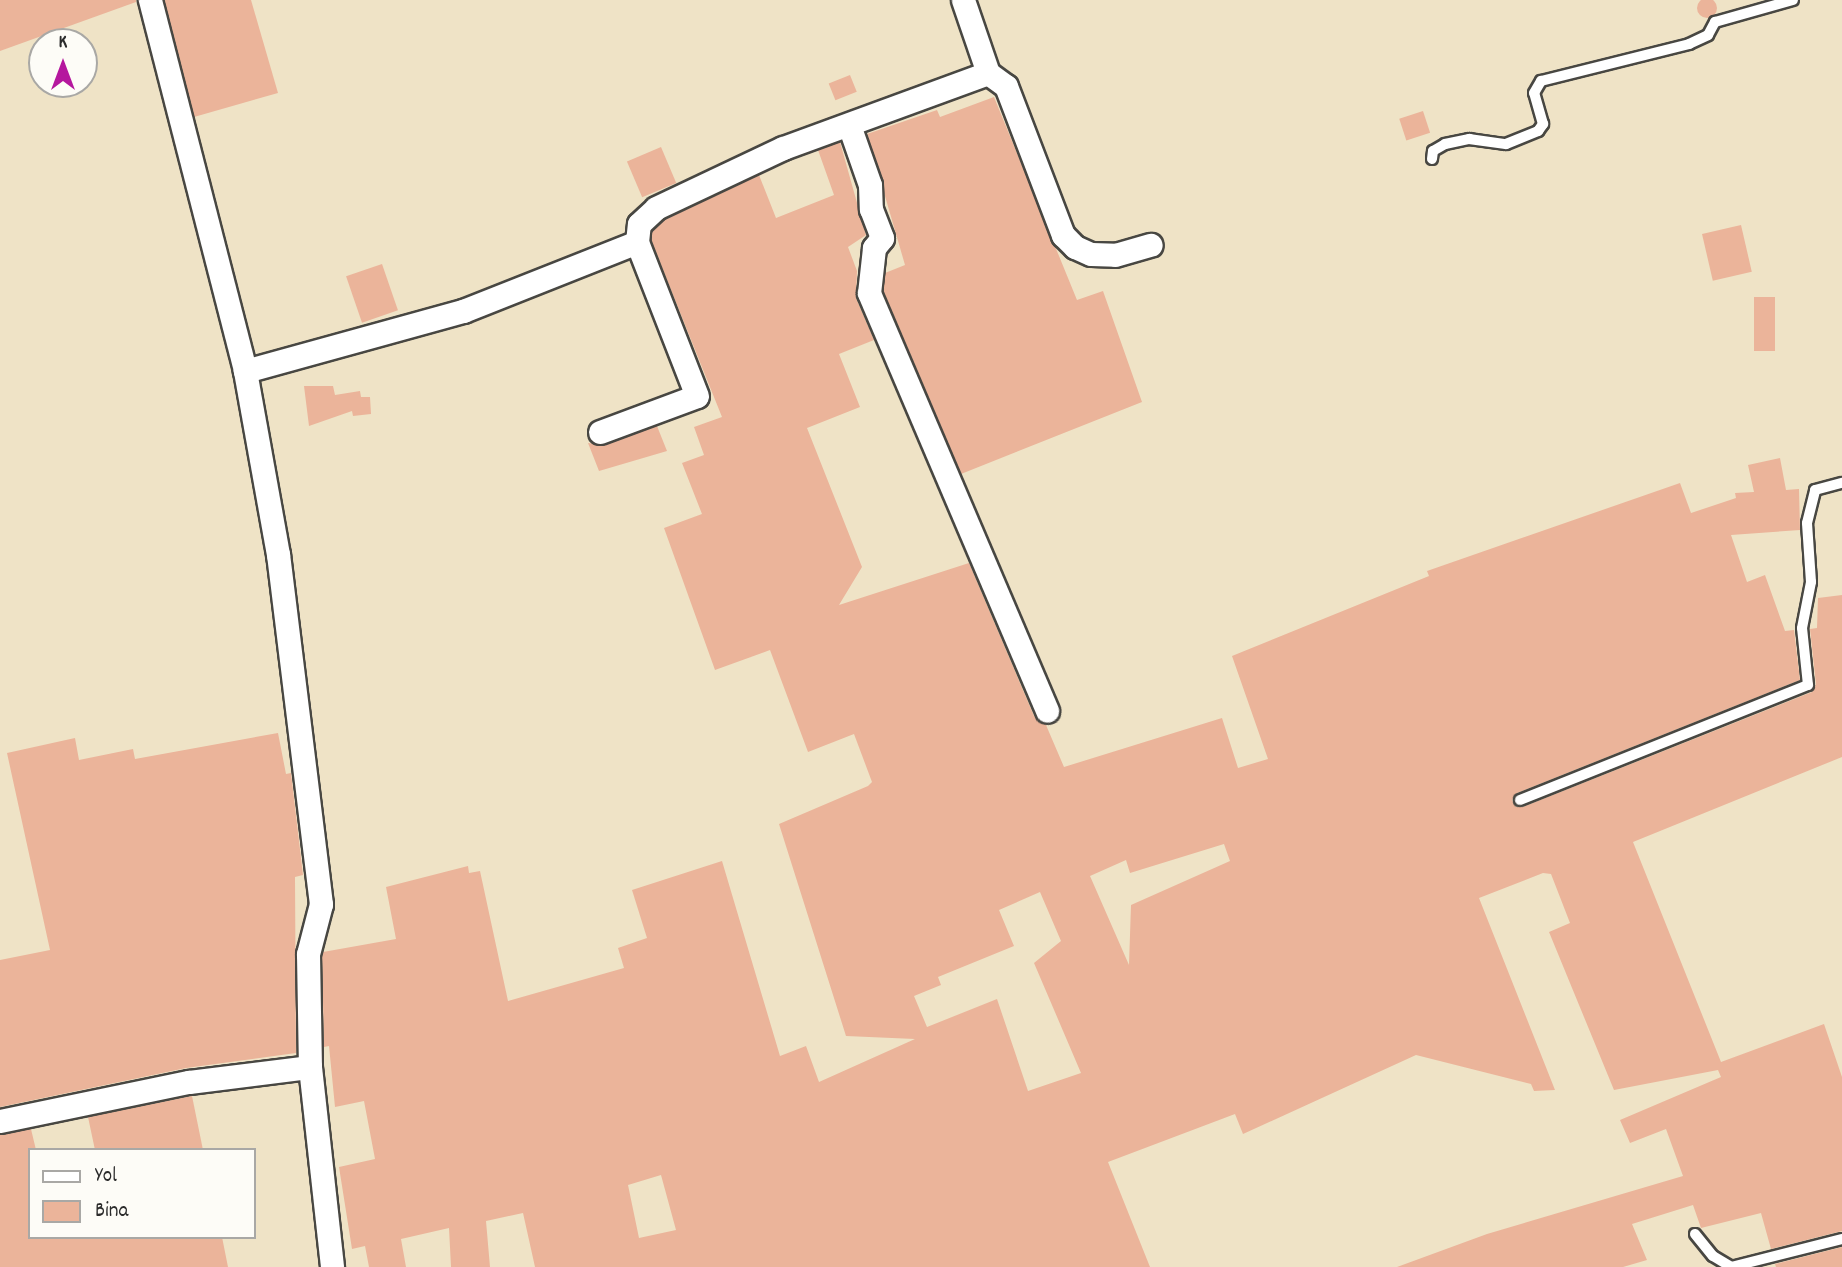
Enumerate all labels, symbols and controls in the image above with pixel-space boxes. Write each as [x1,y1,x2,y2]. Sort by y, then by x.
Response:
north arrow [28,28,98,98]
text: K [59,30,67,57]
legend [28,1148,256,1239]
text: Yol [95,1162,117,1192]
text: Bina [95,1197,128,1227]

